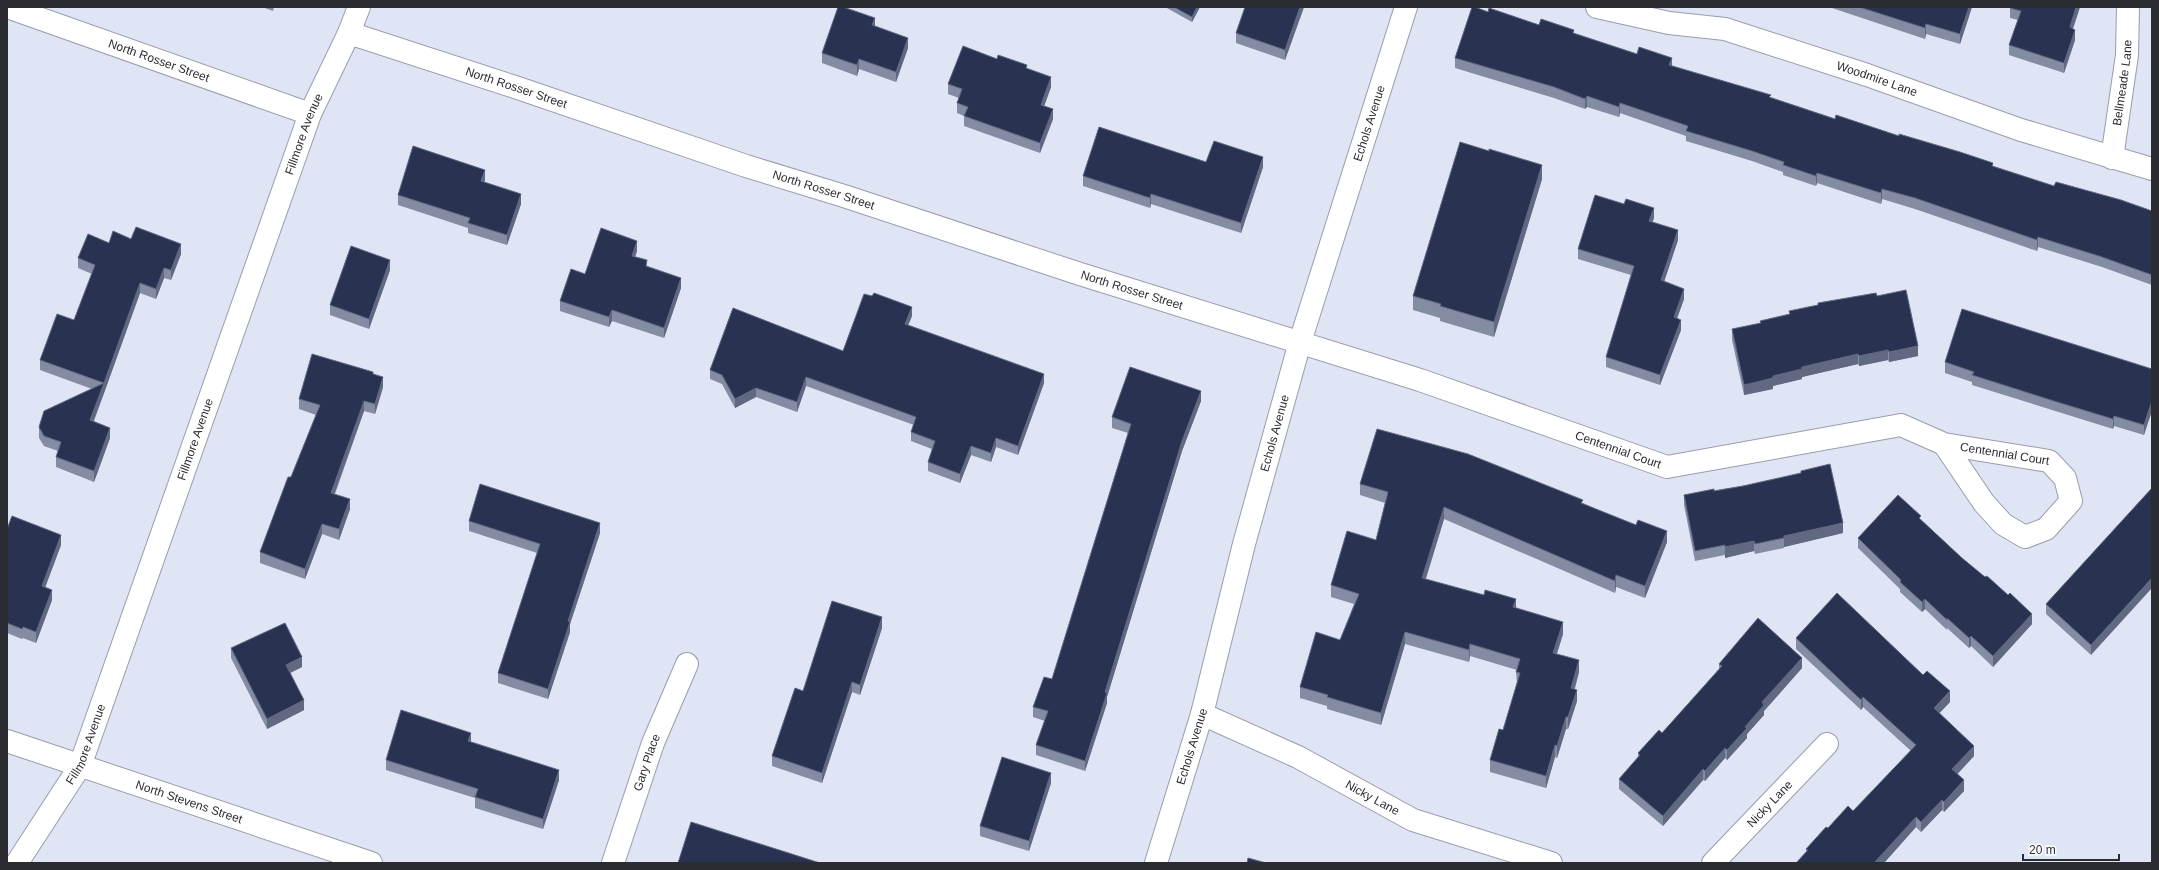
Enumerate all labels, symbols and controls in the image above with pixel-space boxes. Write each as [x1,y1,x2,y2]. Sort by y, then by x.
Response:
street label: North Rosser Street [106,36,212,85]
street label: Bellmeade Lane [2110,39,2134,127]
street label: Woodmire Lane [1835,59,1920,100]
street label: North Rosser Street [464,64,569,111]
street label: Echols Avenue [1351,83,1388,163]
street label: Fillmore Avenue [282,91,326,177]
street label: North Rosser Street [771,168,877,213]
street label: North Rosser Street [1079,268,1185,313]
street label: Echols Avenue [1257,393,1292,473]
street label: Fillmore Avenue [174,396,216,482]
street label: Centennial Court [1573,428,1664,472]
street label: Centennial Court [1959,440,2051,468]
street label: Fillmore Avenue [63,702,108,787]
street label: Echols Avenue [1174,706,1210,786]
street label: Gary Place [630,731,663,793]
street label: Nicky Lane [1343,777,1402,818]
street label: Nicky Lane [1744,777,1796,830]
street label: North Stevens Street [134,778,245,827]
scale bar [2023,836,2119,862]
text: 20 m [2029,843,2056,857]

